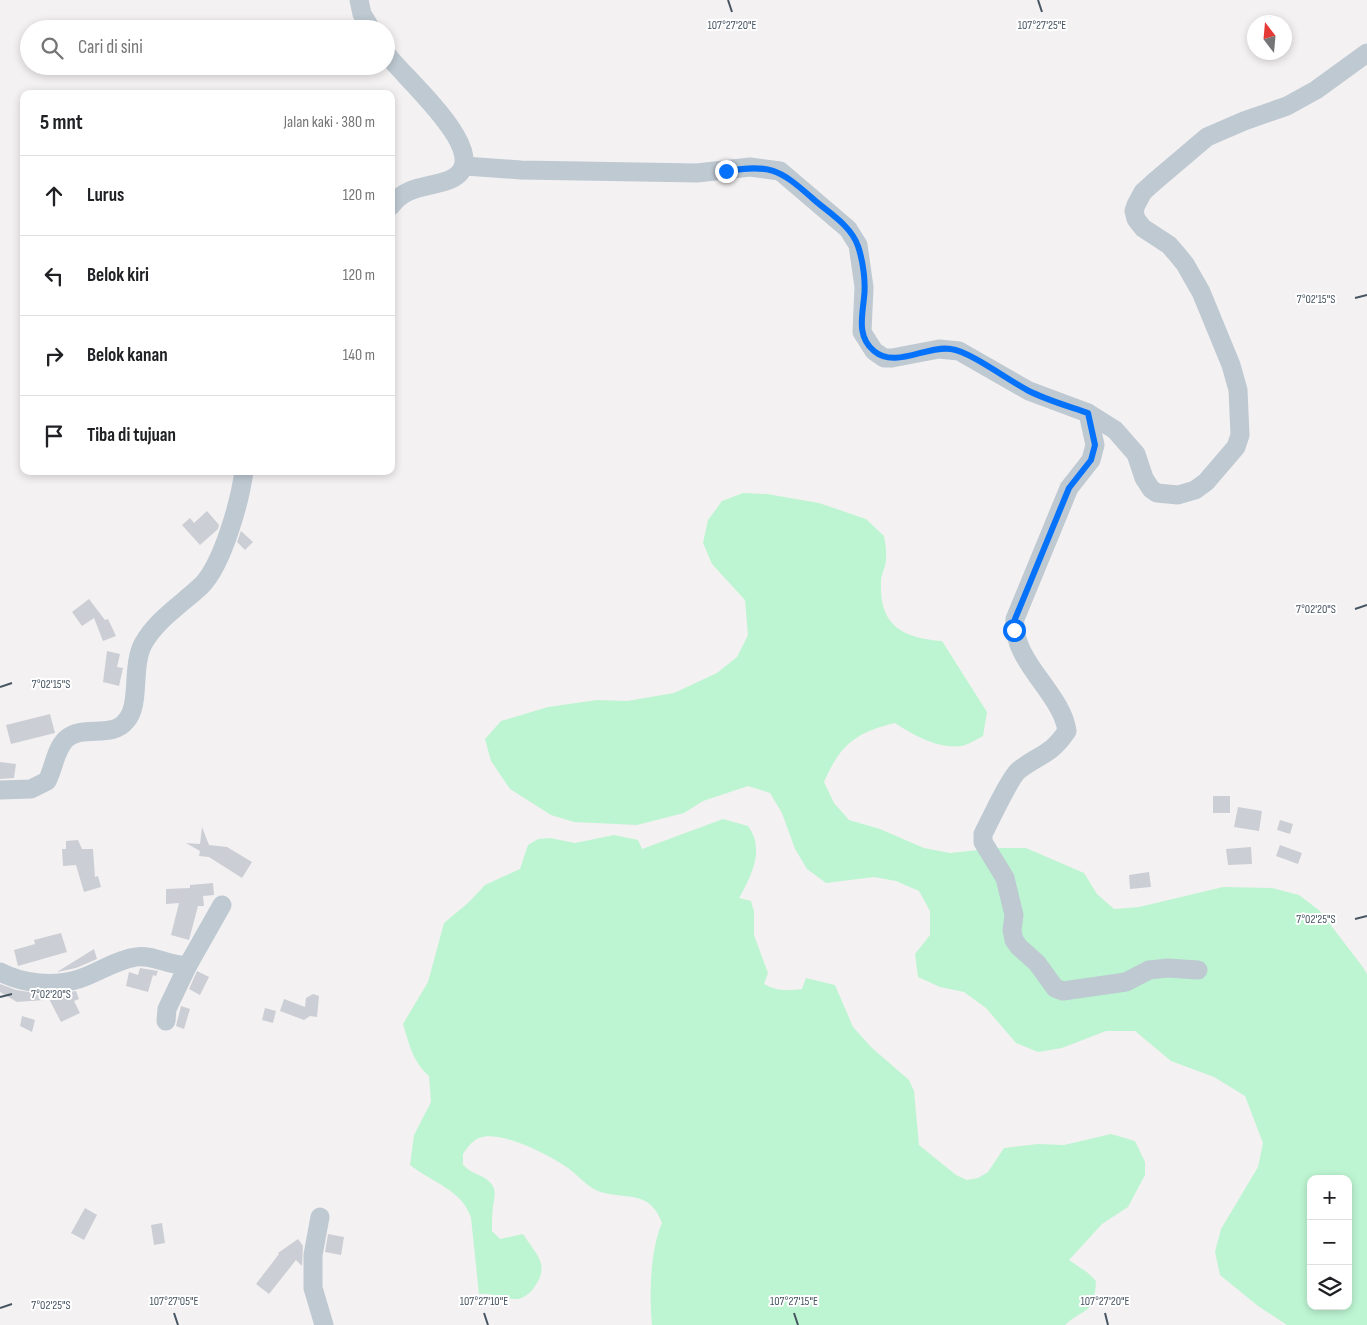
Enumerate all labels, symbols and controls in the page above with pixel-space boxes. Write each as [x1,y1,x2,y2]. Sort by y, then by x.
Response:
north arrow [1247,15,1292,60]
text: 107°27'20"E [707,18,757,33]
text: 107°27'25"E [1018,18,1066,33]
search box [20,20,395,75]
icon: search [38,34,66,62]
text: Cari di sini [78,36,143,59]
text: 5 mnt [40,110,83,135]
text: Jalan kaki · 380 m [284,113,375,132]
route end [715,160,738,183]
icon: ahead [40,182,68,210]
text: Lurus [87,184,124,207]
text: 120 m [343,186,375,205]
icon: left [40,262,68,290]
text: Belok kiri [87,264,149,287]
text: 120 m [343,266,375,285]
text: 7°02'15"S [1297,292,1335,307]
icon: right [40,342,68,370]
text: Belok kanan [87,344,168,367]
text: 140 m [343,346,375,365]
icon: arrive [40,422,68,450]
text: Tiba di tujuan [87,424,176,447]
text: 7°02'20"S [1296,602,1336,617]
route start [1003,619,1026,642]
text: 7°02'15"S [32,677,70,692]
text: 7°02'25"S [1296,912,1336,927]
text: 7°02'20"S [31,987,71,1002]
map controls [1307,1175,1352,1310]
button: + [1307,1175,1352,1220]
button: − [1307,1220,1352,1265]
button: layers [1307,1265,1352,1310]
text: 107°27'05"E [150,1294,199,1309]
text: 107°27'10"E [460,1294,508,1309]
text: 107°27'15"E [770,1294,818,1309]
text: 107°27'20"E [1080,1294,1130,1309]
text: 7°02'25"S [31,1298,71,1313]

